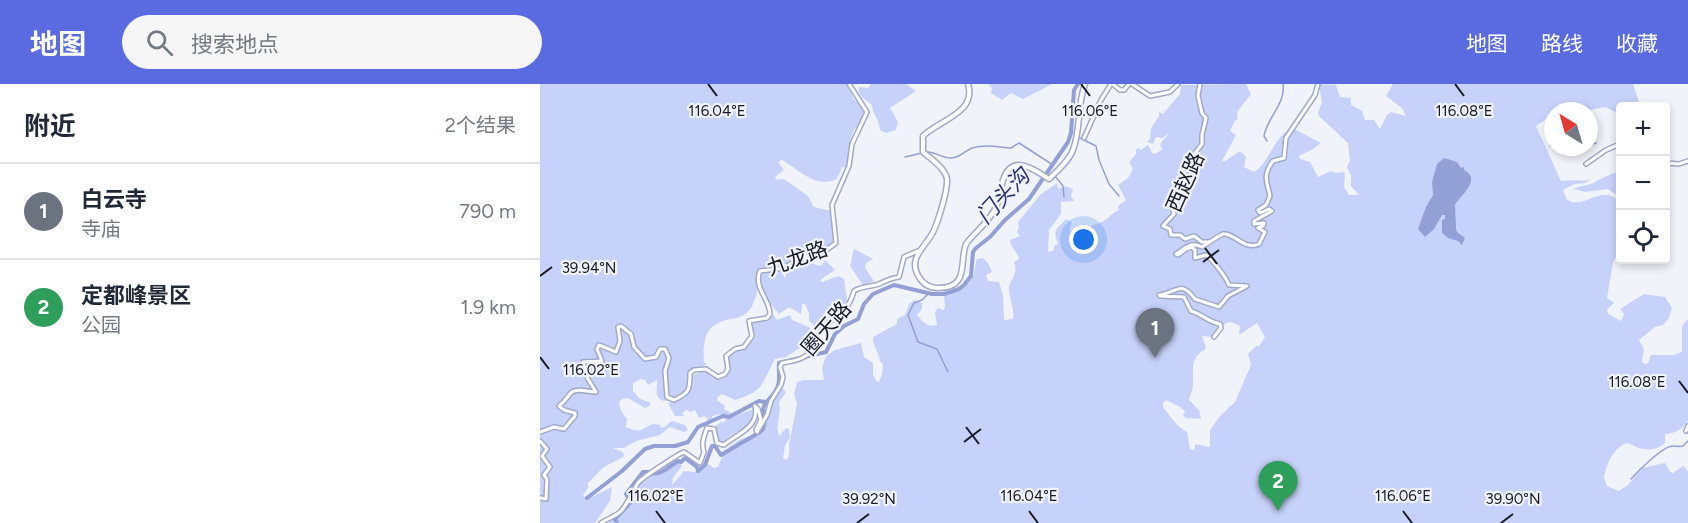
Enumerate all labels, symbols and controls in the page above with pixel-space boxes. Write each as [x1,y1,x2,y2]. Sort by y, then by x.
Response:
search box [122,15,542,69]
icon: search [143,26,176,59]
text: 地图 [30,27,86,61]
text: 搜索地点 [191,31,279,58]
text: 地图 [1466,31,1508,56]
text: 路线 [1541,31,1583,56]
text: 收藏 [1616,31,1658,56]
text: 116.04°E [688,102,746,120]
text: 116.06°E [1062,102,1118,120]
text: 116.08°E [1435,102,1493,120]
north arrow [1544,102,1598,156]
map controls [1616,102,1670,264]
button: + [1616,102,1670,156]
text: 附近 [24,110,76,142]
text: 2个结果 [445,113,516,137]
street label: 西赵路 [1161,148,1209,216]
button: − [1616,156,1670,210]
water label: 门头沟 [971,161,1037,229]
text: 白云寺 [81,186,147,213]
text: 1 [39,199,48,223]
text: 790 m [459,199,516,223]
button: locate [1616,210,1670,264]
text: 寺庙 [81,217,121,241]
your location [1069,225,1098,254]
street label: 九龙路 [763,235,831,281]
text: 39.94°N [562,259,616,277]
text: 定都峰景区 [81,282,191,309]
text: 2 [38,295,49,319]
text: 1.9 km [461,295,516,319]
street label: 圈天路 [796,296,856,360]
pin: 1 [1136,308,1174,358]
text: 公园 [81,313,121,337]
text: 116.02°E [563,361,619,379]
text: 116.08°E [1608,373,1666,391]
pin: 2 [1258,462,1298,511]
text: 116.02°E [628,487,684,505]
text: 116.04°E [1000,487,1058,505]
text: 116.06°E [1375,487,1431,505]
text: 39.92°N [842,490,896,508]
text: 39.90°N [1485,490,1541,508]

